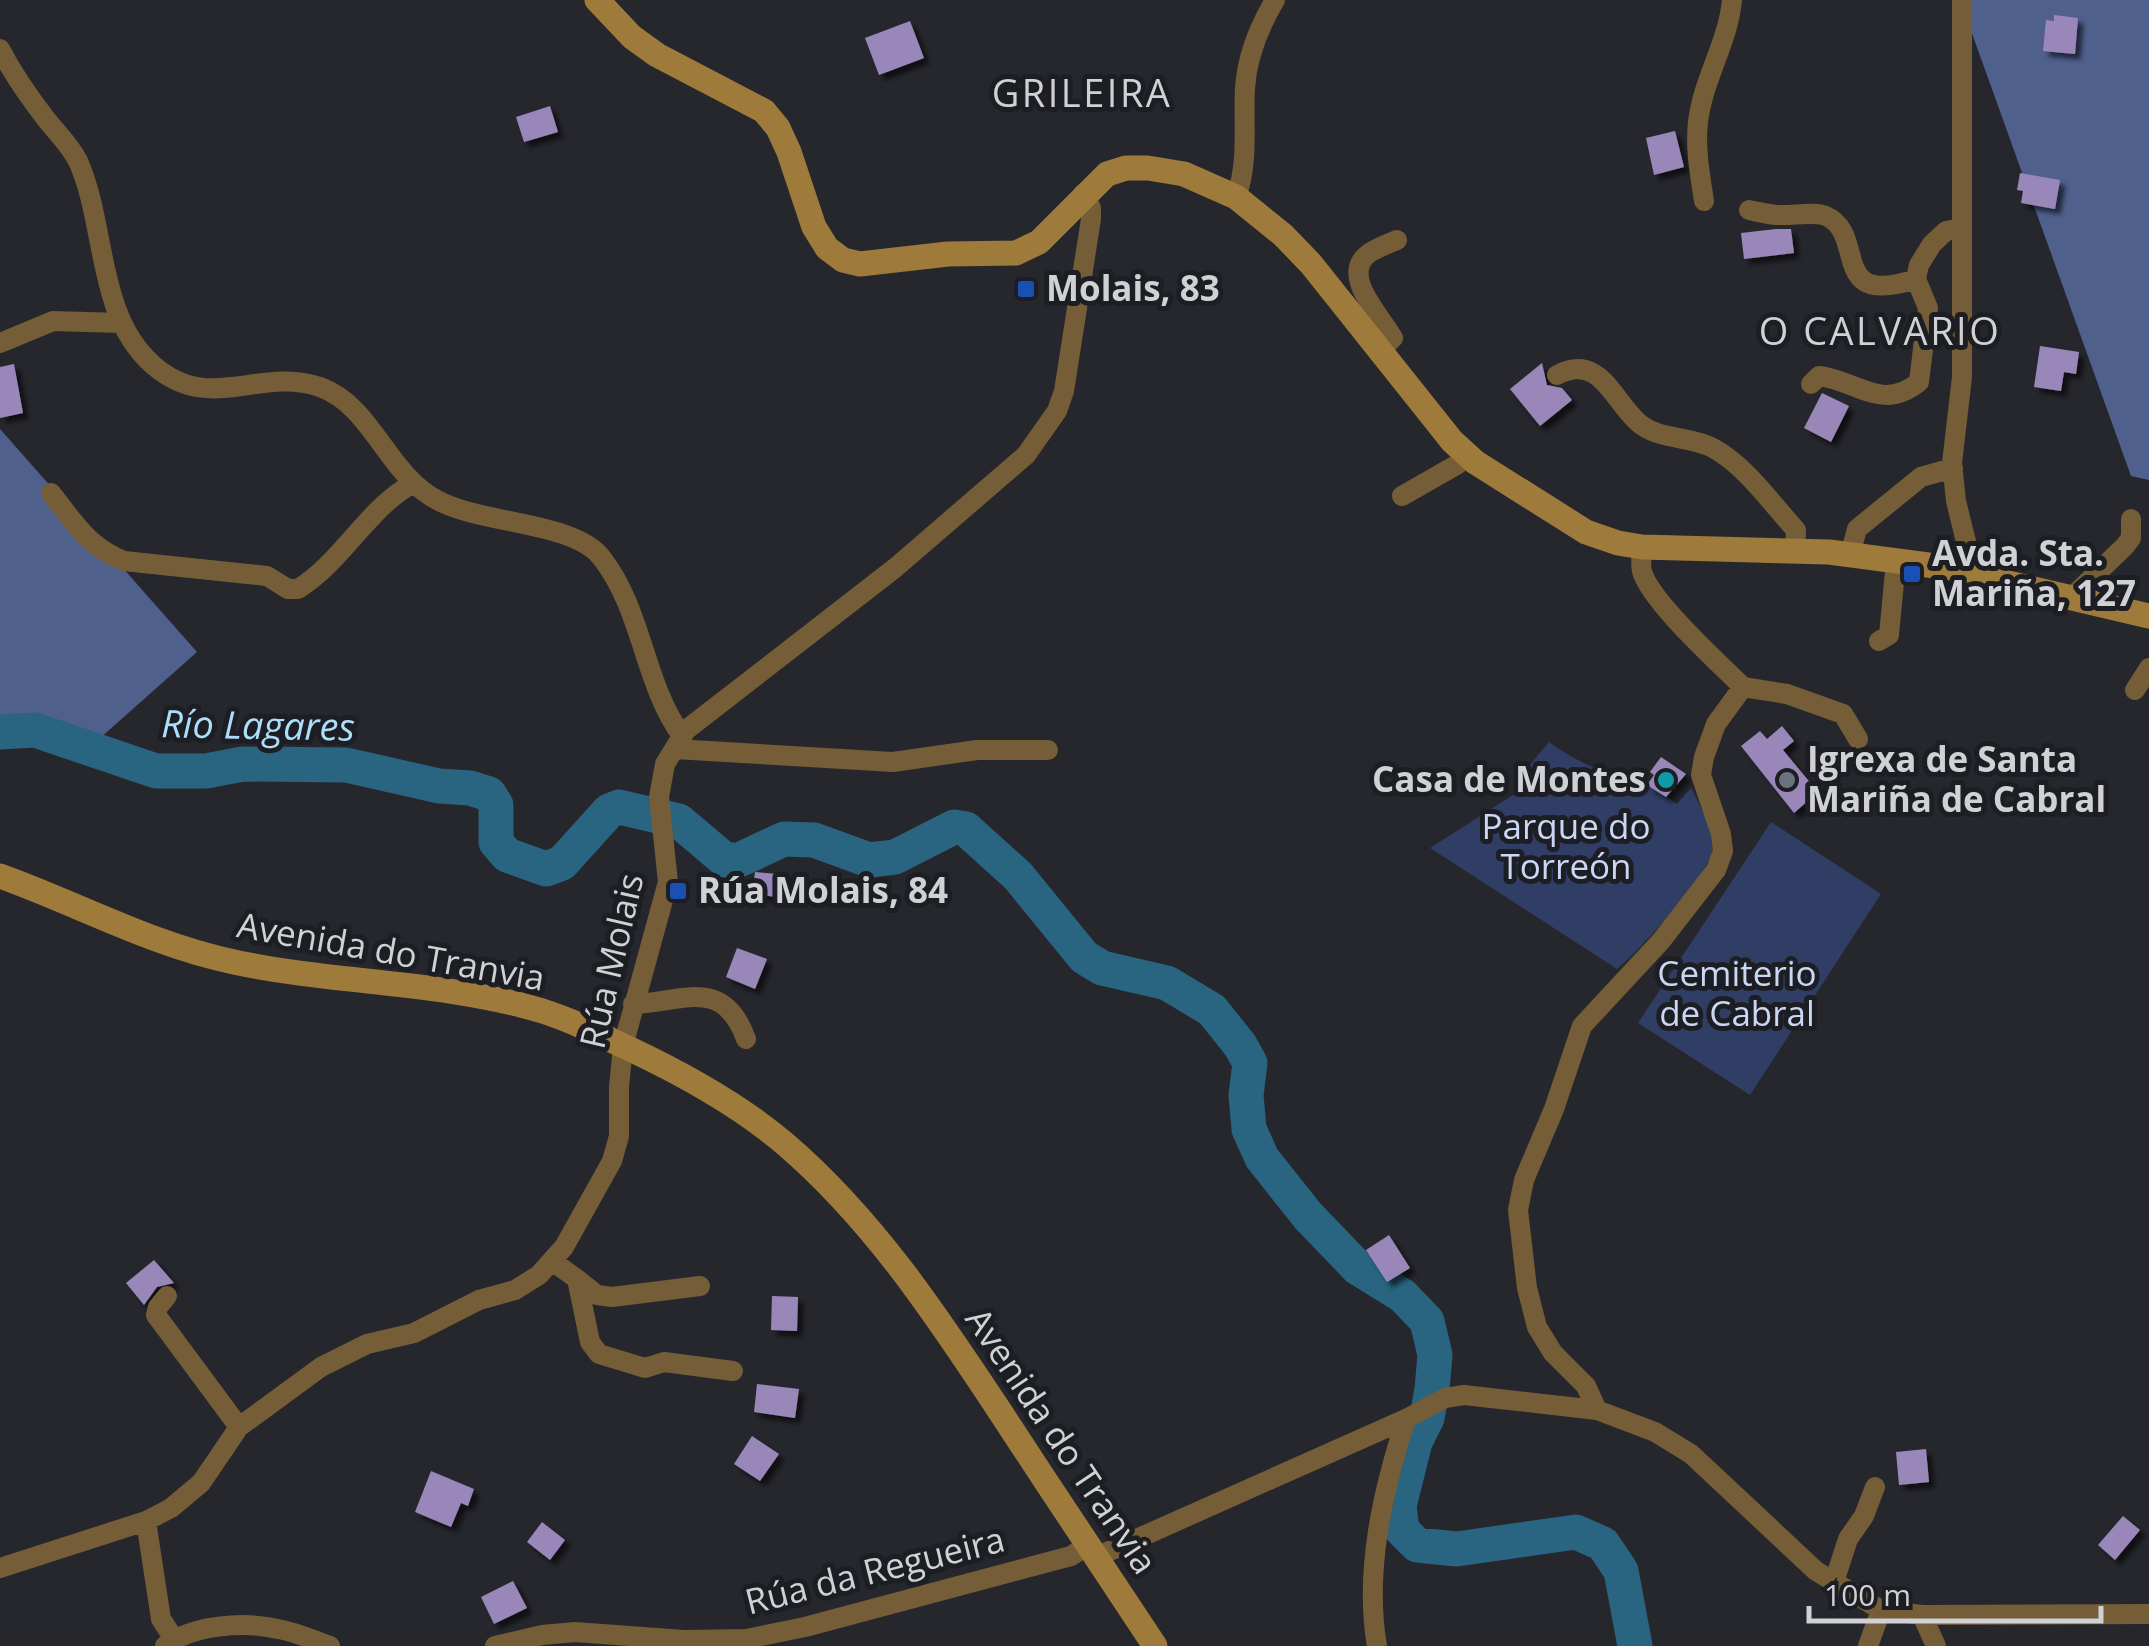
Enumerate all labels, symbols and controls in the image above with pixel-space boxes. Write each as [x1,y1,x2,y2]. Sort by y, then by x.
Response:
district label: GRILEIRA [992,66,1172,118]
place label: Molais, 83 [1046,264,1220,311]
marker: Molais, 83 [1015,278,1037,300]
district label: O CALVARIO [1759,304,2001,356]
place label: Avda. Sta. Mariña, 127 [1932,529,2136,616]
marker: Avda. Sta. Mariña, 127 [1901,563,1923,585]
water label: Río Lagares [161,696,355,752]
place label: Igrexa de Santa Mariña de Cabral [1807,735,2106,822]
place label: Casa de Montes [1372,755,1646,802]
marker: Casa de Montes [1655,769,1677,791]
marker: Igrexa de Santa Mariña de Cabral [1776,769,1798,791]
park label: Parque do Torreón [1482,802,1650,889]
place label: Rúa Molais, 84 [698,866,948,913]
street label: Rúa Molais [568,869,653,1053]
marker: Rúa Molais, 84 [667,880,689,902]
street label: Avenida do Tranvia [234,900,549,1001]
park label: Cemiterio de Cabral [1657,949,1817,1036]
street label: Avenida do Tranvia [956,1298,1169,1582]
street label: Rúa da Regueira [740,1515,1009,1624]
scale bar [1809,1561,2102,1623]
text: 100 m [1824,1574,1911,1615]

